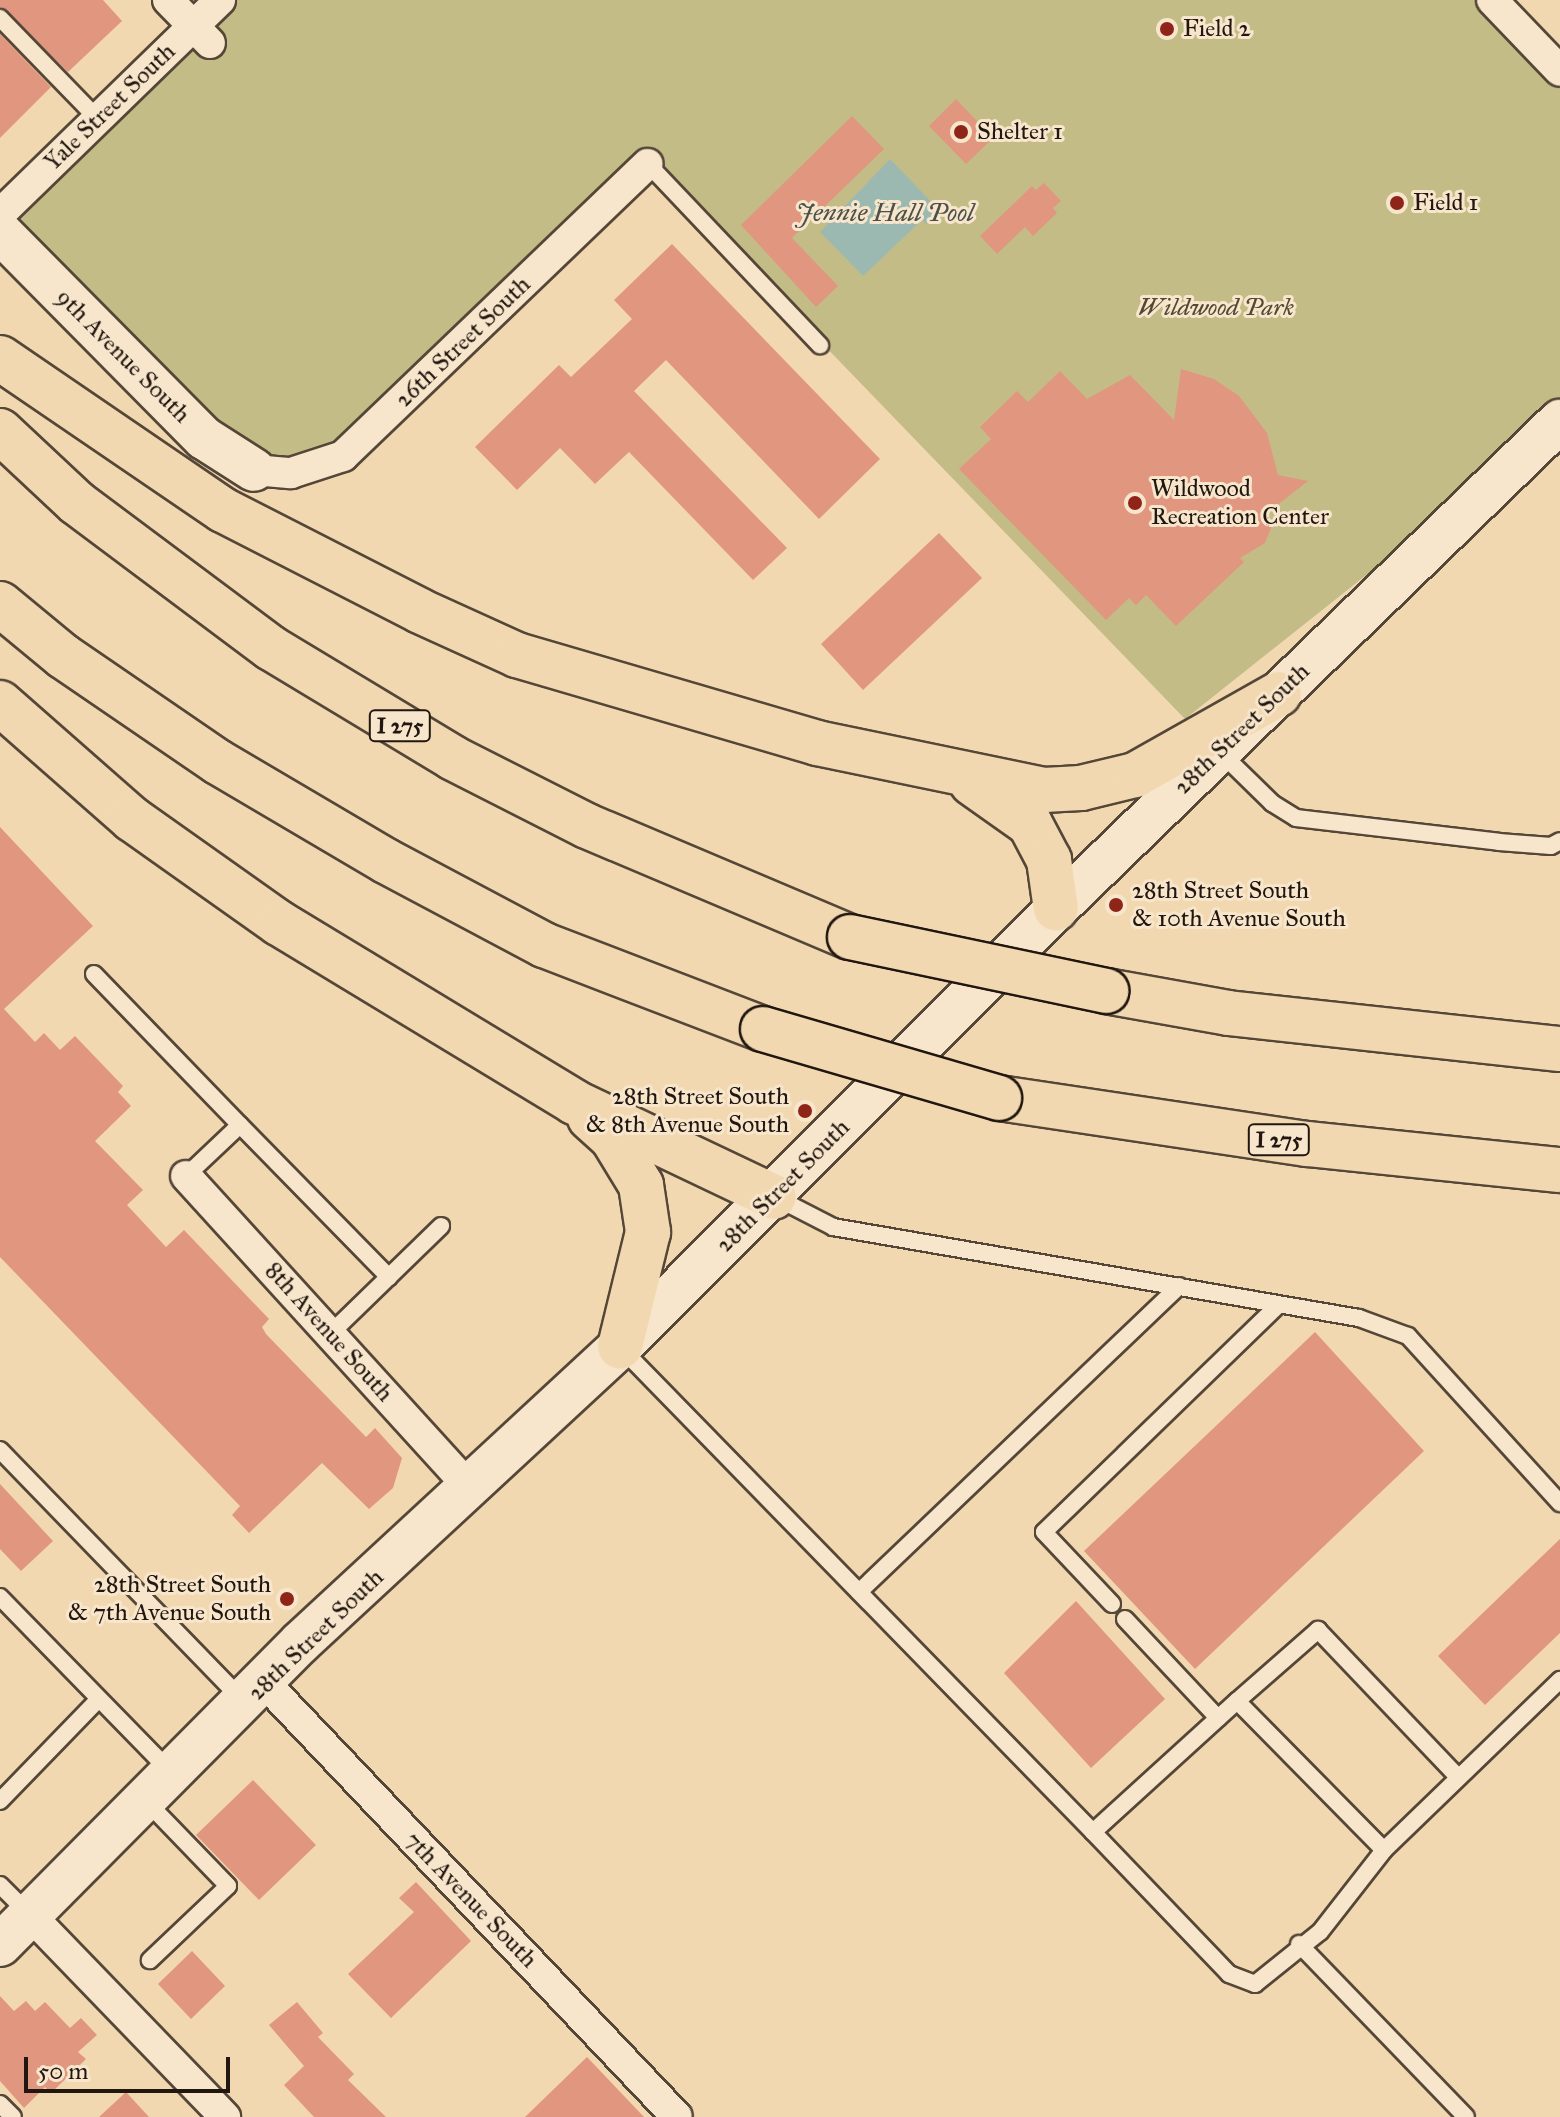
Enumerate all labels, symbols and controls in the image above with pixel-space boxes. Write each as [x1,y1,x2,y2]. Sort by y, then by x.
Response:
place label: Field 2 [1183,15,1251,43]
marker: Field 2 [1158,20,1176,38]
street label: Yale Street South [39,37,181,177]
place label: Shelter 1 [977,118,1063,146]
marker: Shelter 1 [952,123,970,141]
place label: Field 1 [1413,189,1478,217]
marker: Field 1 [1388,194,1406,212]
water label: Jennie Hall Pool [796,197,974,229]
street label: 26th Street South [389,270,537,414]
street label: 9th Avenue South [50,283,196,429]
park label: Wildwood Park [1138,294,1294,322]
place label: Wildwood Recreation Center [1151,475,1329,531]
marker: Wildwood Recreation Center [1126,494,1144,512]
street label: 28th Street South [1168,657,1316,801]
road number: I 275 [368,708,432,744]
place label: 28th Street South & 10th Avenue South [1132,877,1346,933]
marker: 28th Street South & 10th Avenue South [1107,896,1125,914]
place label: 28th Street South & 8th Avenue South [586,1083,789,1139]
marker: 28th Street South & 8th Avenue South [796,1102,814,1120]
street label: 28th Street South [710,1113,856,1259]
road number: I 275 [1247,1122,1311,1158]
street label: 8th Avenue South [259,1256,399,1408]
street label: 28th Street South [242,1563,390,1707]
place label: 28th Street South & 7th Avenue South [68,1571,271,1627]
marker: 28th Street South & 7th Avenue South [278,1590,296,1608]
street label: 7th Avenue South [399,1826,543,1974]
scale bar [28,2041,234,2091]
text: 50 m [38,2056,88,2086]

